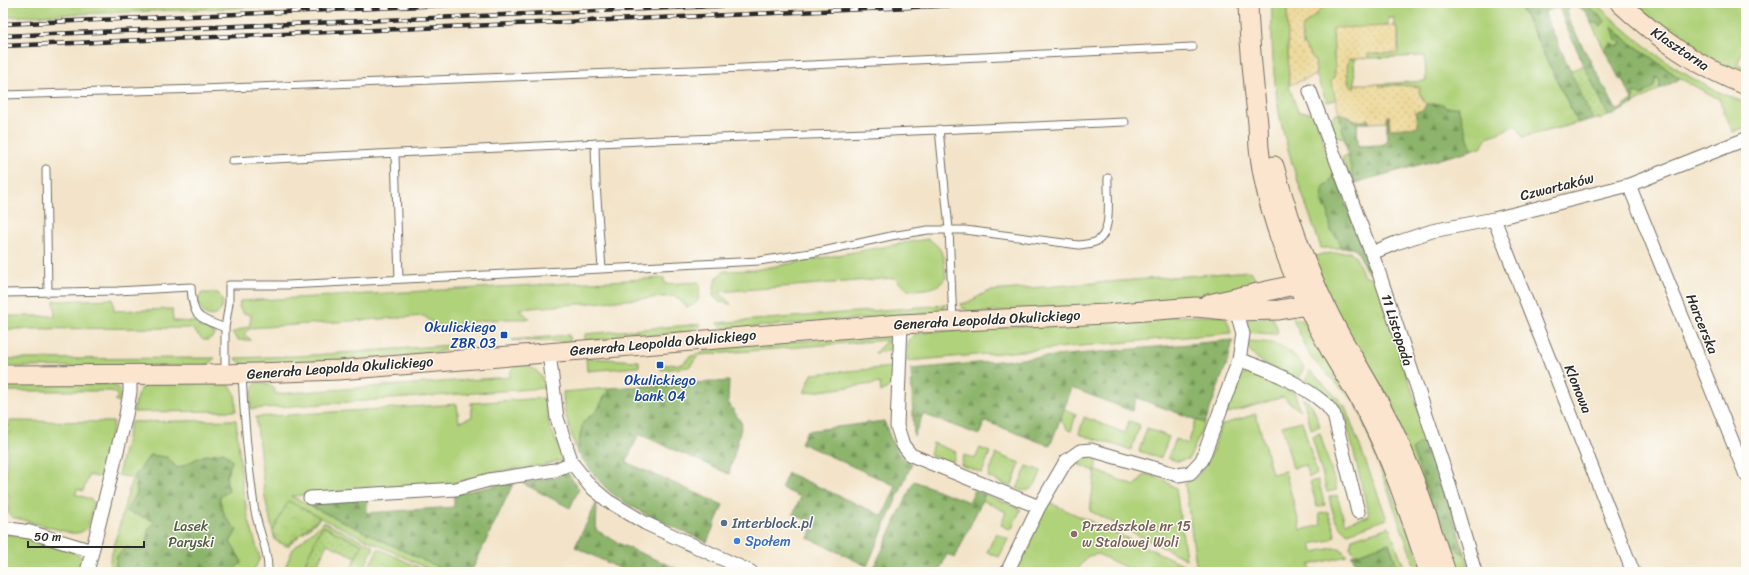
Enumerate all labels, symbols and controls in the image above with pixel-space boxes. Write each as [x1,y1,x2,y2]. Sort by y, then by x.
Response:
street label: Klasztorna [1646,20,1714,78]
street label: Czwartaków [1517,166,1597,208]
street label: Harcerska [1679,290,1725,358]
street label: 11 Listopada [1374,291,1420,369]
street label: Generała Leopolda Okulickiego [893,303,1081,337]
place label: Okulickiego ZBR 03 [424,315,496,356]
street label: Generała Leopolda Okulickiego [569,322,757,364]
marker: Okulickiego ZBR 03 [499,330,509,340]
street label: Generała Leopolda Okulickiego [246,349,434,387]
marker: Okulickiego bank 04 [655,360,665,370]
street label: Klonowa [1557,361,1599,417]
place label: Okulickiego bank 04 [624,368,696,409]
place label: Interblock.pl [731,511,814,536]
park label: Lasek Paryski [168,514,215,555]
place label: Przedszkole nr 15 w Stalowej Woli [1082,514,1191,555]
marker: Interblock.pl [719,518,729,528]
scale bar [28,523,144,549]
text: 50 m [34,526,61,548]
place label: Społem [745,529,791,554]
marker: Przedszkole nr 15 w Stalowej Woli [1069,529,1079,539]
marker: Społem [732,536,742,546]

